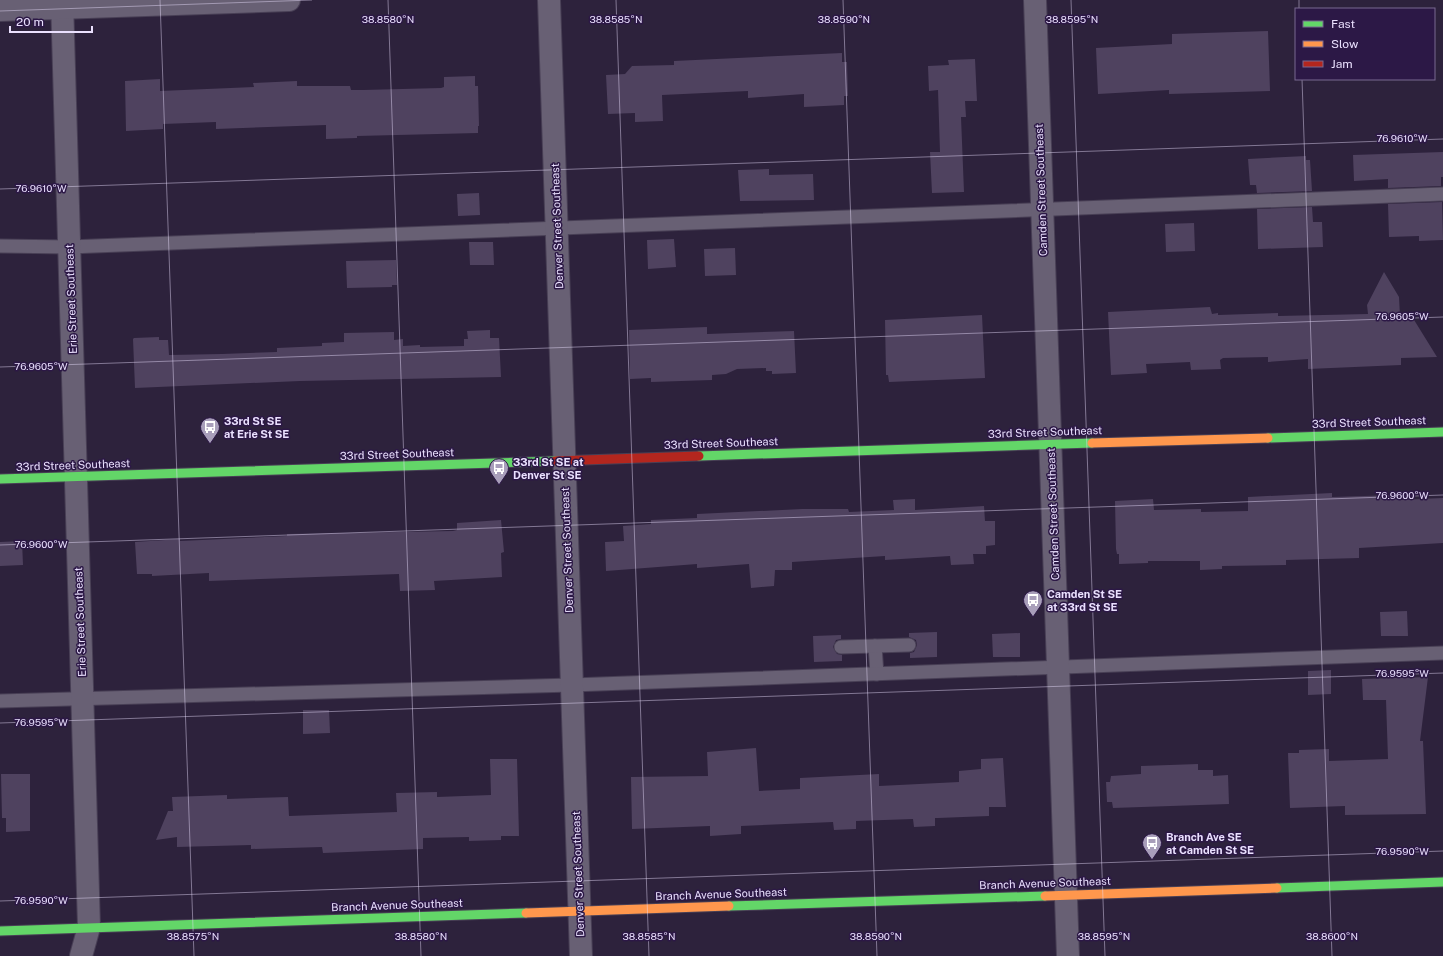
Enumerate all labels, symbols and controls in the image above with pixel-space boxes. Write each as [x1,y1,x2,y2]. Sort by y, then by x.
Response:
scale bar [10,8,92,34]
legend [1295,8,1435,80]
text: 38.8580°N [362,13,414,25]
text: 38.8585°N [590,13,642,25]
text: 38.8590°N [818,13,870,25]
text: 38.8595°N [1046,13,1098,25]
text: 20 m [16,15,44,29]
text: Fast [1331,17,1356,31]
text: Slow [1331,37,1359,51]
text: Jam [1331,57,1353,71]
street label: Camden Street Southeast [1033,124,1049,256]
text: 76.9610°W [1376,132,1428,144]
street label: Denver Street Southeast [549,163,565,289]
text: 76.9610°W [15,182,67,194]
street label: Erie Street Southeast [63,244,79,354]
text: 76.9605°W [1375,310,1429,322]
text: 76.9605°W [14,360,68,372]
street label: 33rd Street Southeast [1312,414,1426,430]
place label: 33rd St SE at Erie St SE [224,415,289,440]
bus stop icon: 33rd St SE at Erie St SE [199,416,221,444]
street label: 33rd Street Southeast [988,424,1102,440]
street label: 33rd Street Southeast [664,435,778,451]
street label: 33rd Street Southeast [340,446,454,462]
street label: Camden Street Southeast [1045,448,1061,580]
place label: 33rd St SE at Denver St SE [513,456,584,481]
street label: 33rd Street Southeast [16,457,130,473]
bus stop icon: 33rd St SE at Denver St SE [488,457,510,485]
street label: Denver Street Southeast [559,487,575,613]
text: 76.9600°W [1376,489,1429,501]
text: 76.9600°W [15,538,68,550]
street label: Erie Street Southeast [72,567,88,677]
place label: Camden St SE at 33rd St SE [1047,588,1122,613]
bus stop icon: Camden St SE at 33rd St SE [1022,589,1044,617]
text: 76.9595°W [1375,667,1429,679]
text: 76.9595°W [14,716,68,728]
street label: Denver Street Southeast [570,811,586,937]
place label: Branch Ave SE at Camden St SE [1166,831,1254,856]
bus stop icon: Branch Ave SE at Camden St SE [1141,832,1163,860]
text: 76.9590°W [1375,845,1429,857]
street label: Branch Avenue Southeast [979,875,1111,891]
street label: Branch Avenue Southeast [655,886,787,902]
text: 76.9590°W [14,894,68,906]
street label: Branch Avenue Southeast [331,897,463,913]
text: 38.8575°N [167,930,219,942]
text: 38.8580°N [395,930,447,942]
text: 38.8585°N [623,930,675,942]
text: 38.8590°N [850,930,902,942]
text: 38.8595°N [1078,930,1130,942]
text: 38.8600°N [1306,930,1358,942]

